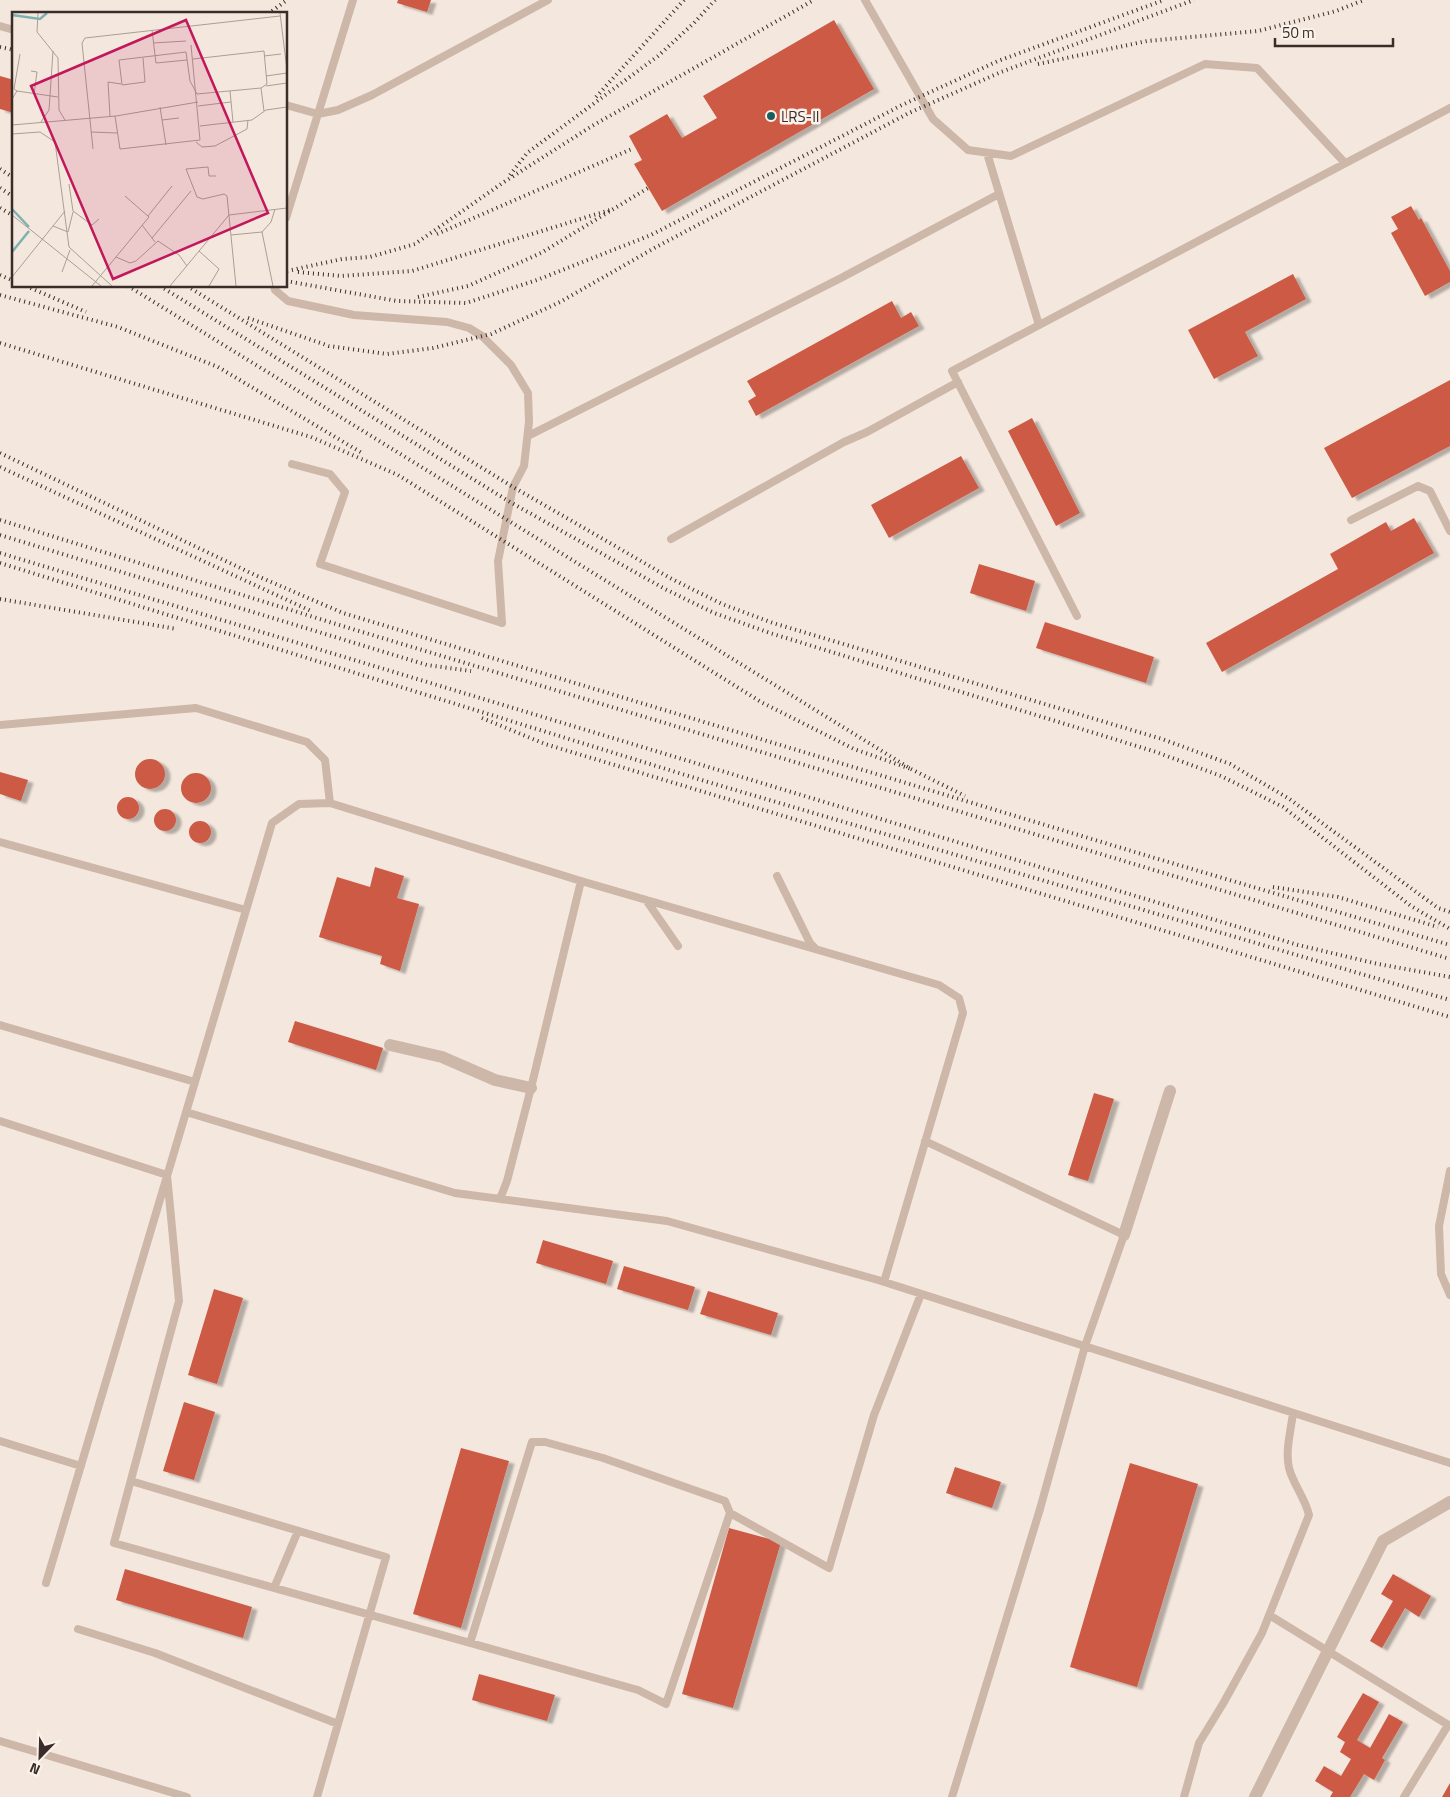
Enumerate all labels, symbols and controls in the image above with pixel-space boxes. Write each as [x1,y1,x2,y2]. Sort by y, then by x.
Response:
inset map [12,12,288,288]
scale bar [1275,15,1392,47]
text: 50 m [1282,21,1315,44]
place label: LRS-II [781,105,820,128]
marker: LRS-II [765,110,777,122]
north arrow [15,1732,65,1782]
text: N [26,1758,43,1781]

